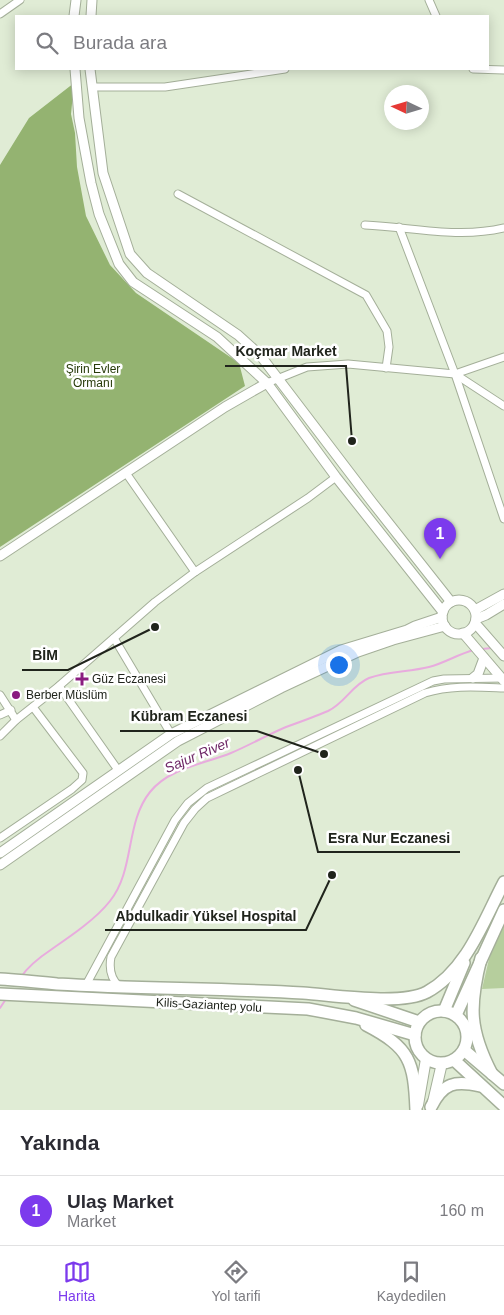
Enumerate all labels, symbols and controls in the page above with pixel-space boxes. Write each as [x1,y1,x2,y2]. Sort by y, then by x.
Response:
search box [15,15,489,70]
icon: search [33,29,61,57]
text: Burada ara [73,32,167,53]
north arrow [384,85,429,130]
callout: Koçmar Market [225,337,346,366]
text: Koçmar Market [235,343,337,359]
park label: Şirin Evler Ormanı [66,362,120,390]
pin: 1 [424,518,456,559]
callout: BİM [22,641,68,670]
text: BİM [32,647,58,663]
your location [326,652,352,678]
place label: Güz Eczanesi [92,672,166,686]
marker: Güz Eczanesi [76,673,88,685]
place label: Berber Müslüm [26,688,107,702]
marker: Berber Müslüm [10,689,22,701]
callout: Kübram Eczanesi [120,702,257,731]
text: Kübram Eczanesi [131,708,247,724]
water label: Sajur River [162,734,233,776]
callout: Esra Nur Eczanesi [318,823,460,852]
text: Esra Nur Eczanesi [328,830,450,846]
callout: Abdulkadir Yüksel Hospital [105,901,306,930]
text: Abdulkadir Yüksel Hospital [115,908,297,924]
street label: Kilis-Gaziantep yolu [156,995,262,1015]
text: Yakında [20,1131,99,1154]
text: Ulaş Market [67,1191,174,1212]
text: 1 [32,1202,40,1219]
text: 160 m [440,1202,484,1219]
text: Market [67,1213,116,1230]
tab: Harita [58,1258,95,1304]
tab: Yol tarifi [211,1258,261,1304]
tab: Kaydedilen [377,1258,446,1304]

